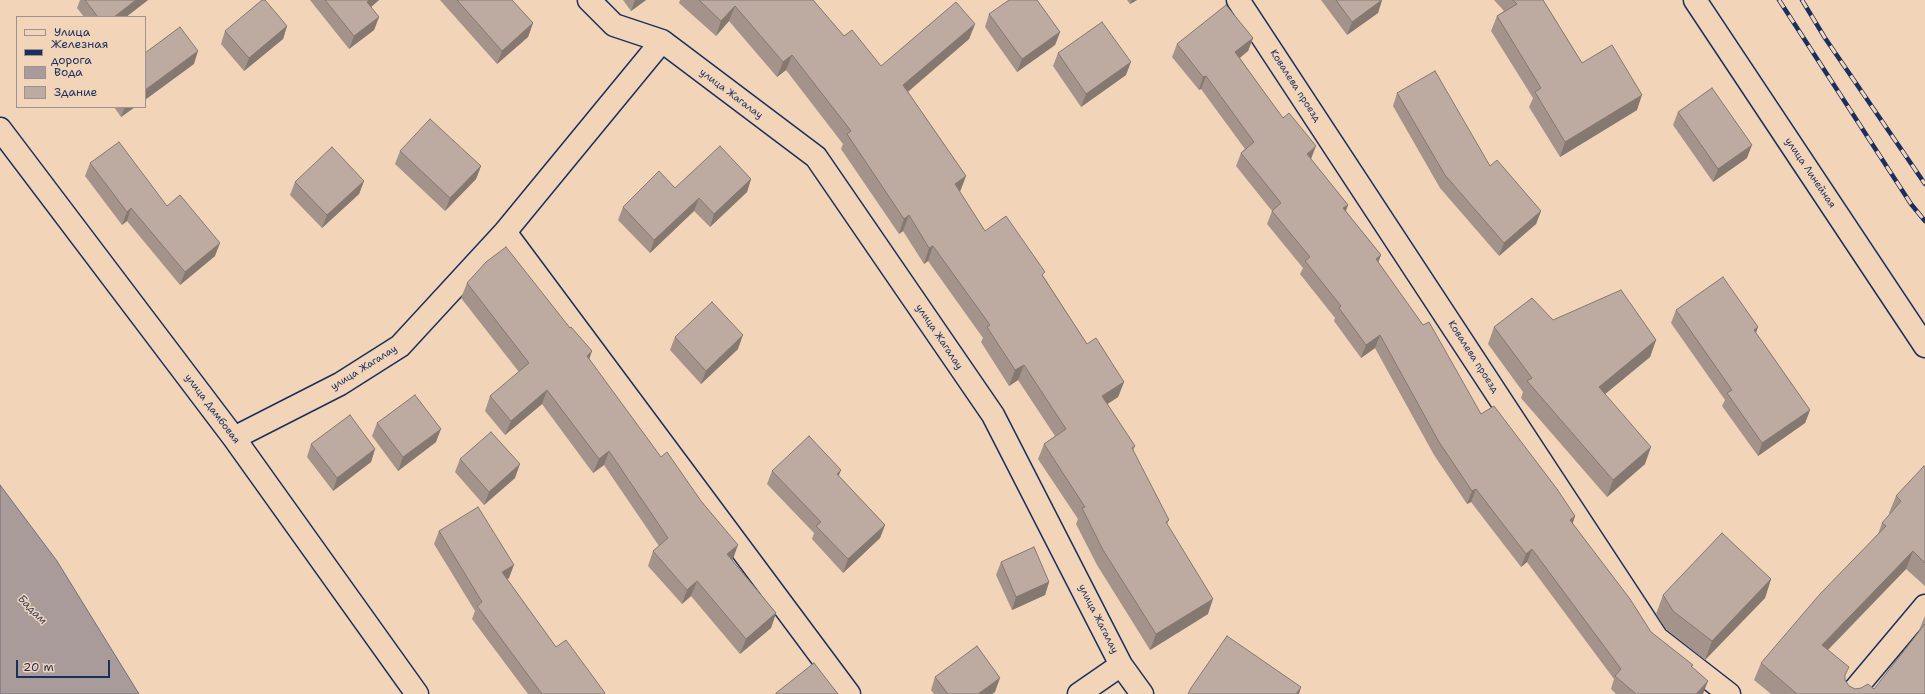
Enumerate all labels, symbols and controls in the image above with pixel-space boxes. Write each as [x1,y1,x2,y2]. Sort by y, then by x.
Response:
legend [16,16,146,108]
text: Улица [54,24,90,40]
text: Железная дорога [51,36,108,68]
street label: Ковалева проезд [1267,48,1323,124]
text: Вода [54,64,83,80]
street label: улица Жагалау [697,66,765,122]
text: Здание [54,84,97,100]
street label: улица Линейная [1782,136,1838,210]
street label: улица Жагалау [913,302,965,372]
street label: Ковалева проезд [1445,319,1501,395]
street label: улица Жагалау [329,343,399,393]
street label: улица Дамбовая [182,372,242,446]
street label: улица Жагалау [1075,582,1121,656]
water label: Бадам [15,592,49,628]
scale bar [18,652,112,678]
text: 20 m [23,659,54,675]

